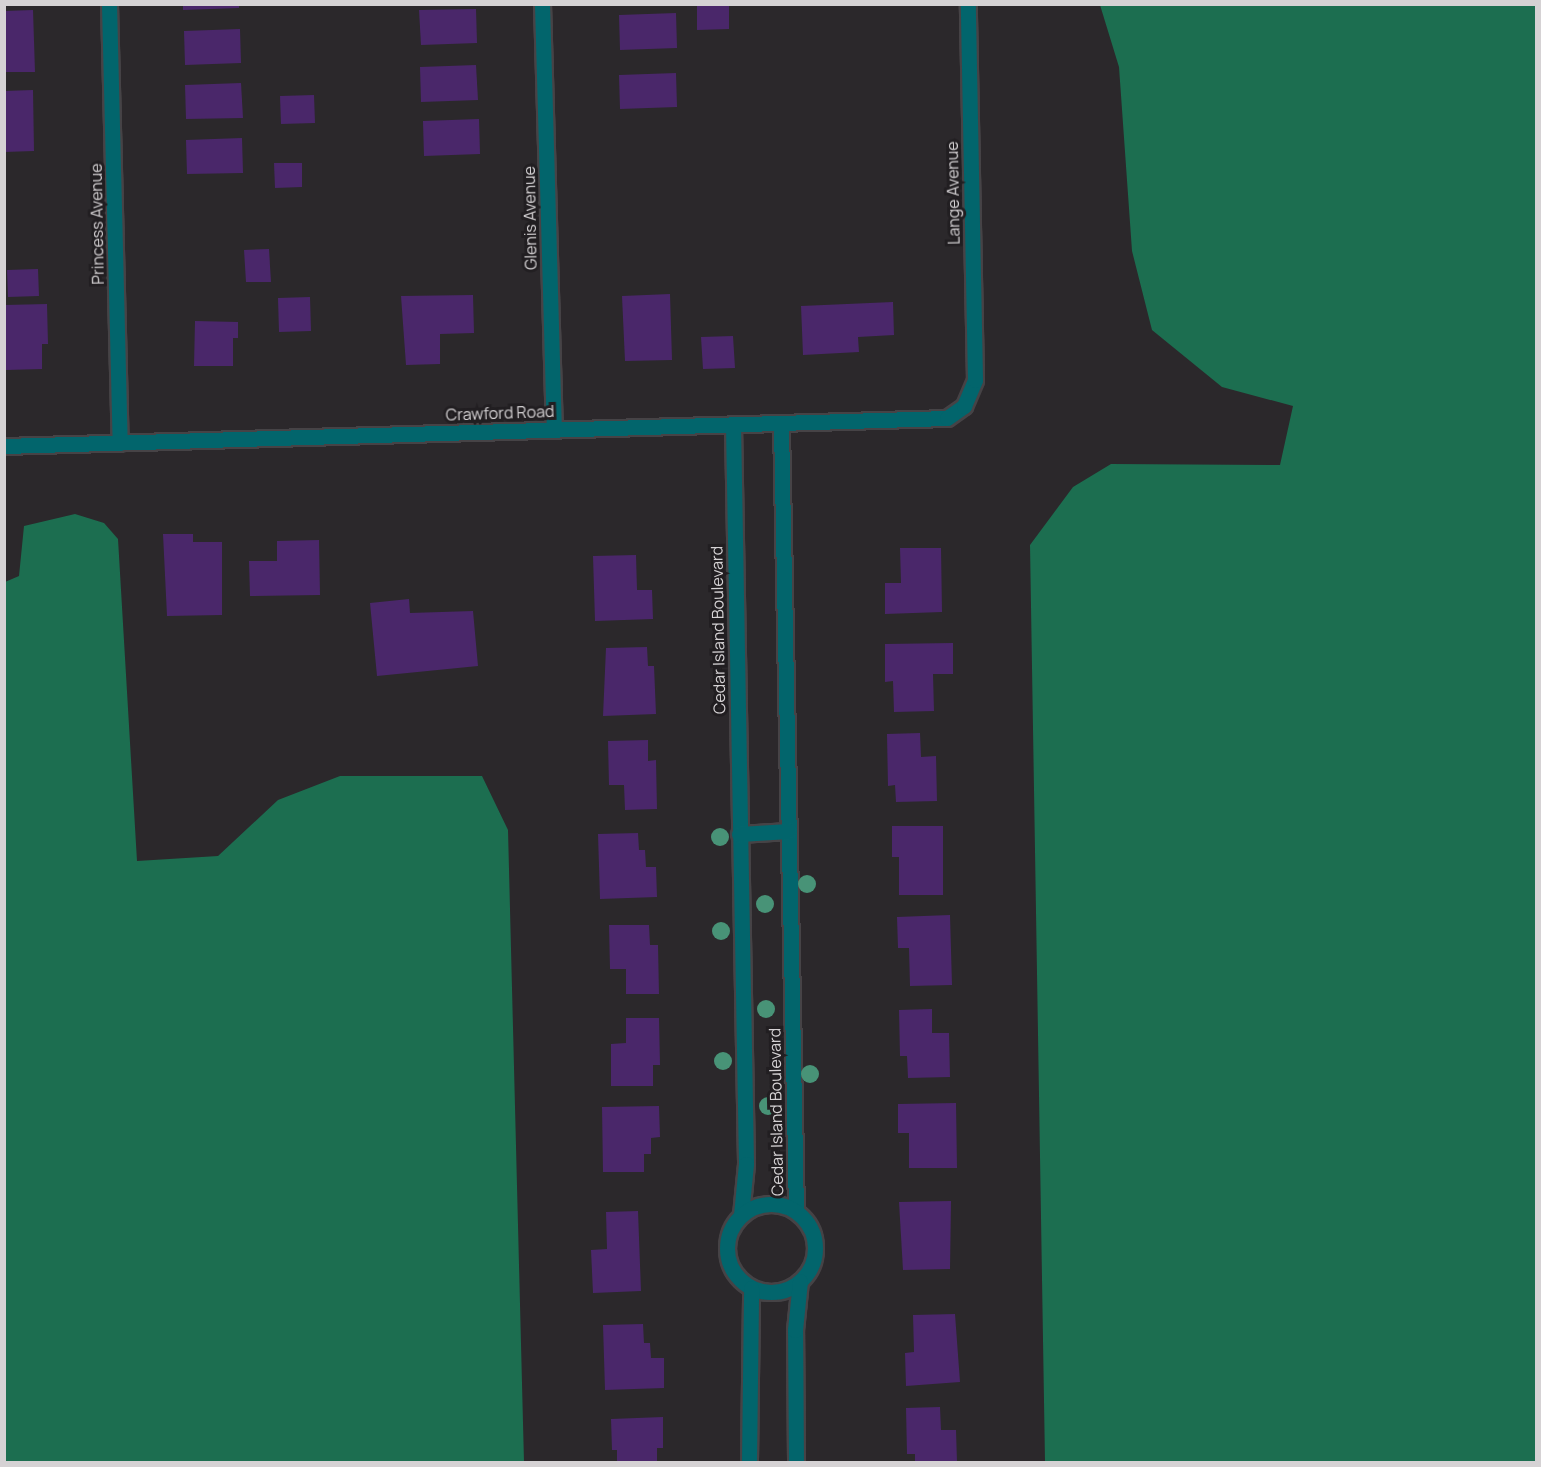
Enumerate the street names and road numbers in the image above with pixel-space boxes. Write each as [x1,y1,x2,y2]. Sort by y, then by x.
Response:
street label: Lange Avenue [942,141,964,245]
street label: Princess Avenue [86,163,108,285]
street label: Glenis Avenue [519,166,541,270]
street label: Crawford Road [445,402,555,424]
street label: Cedar Island Boulevard [707,546,729,714]
street label: Cedar Island Boulevard [765,1028,787,1196]

